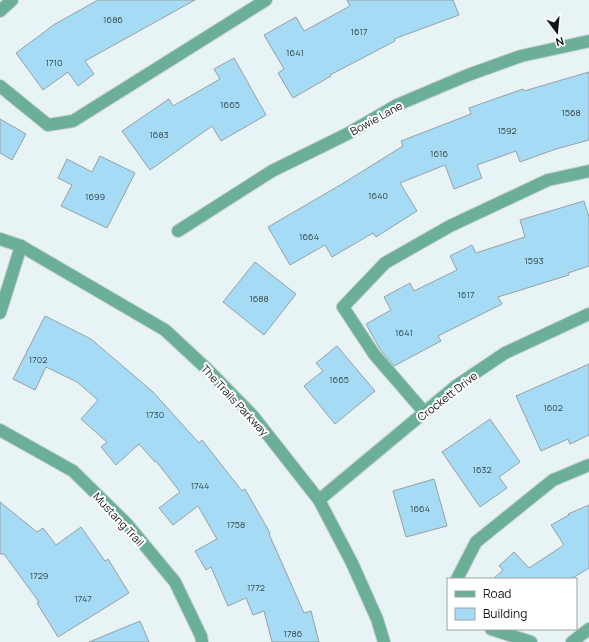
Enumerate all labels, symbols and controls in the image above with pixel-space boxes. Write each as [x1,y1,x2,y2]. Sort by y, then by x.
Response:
north arrow [537,12,577,52]
house number: 1686 [103,13,123,26]
house number: 1617 [351,25,368,38]
text: N [554,34,566,50]
house number: 1641 [286,46,304,59]
house number: 1710 [45,56,63,69]
street label: Bowie Lane [347,97,405,138]
house number: 1665 [220,98,240,111]
house number: 1568 [561,106,581,119]
house number: 1592 [497,124,517,137]
house number: 1683 [149,128,169,141]
house number: 1616 [430,147,448,160]
house number: 1640 [368,189,388,202]
house number: 1699 [85,190,105,203]
house number: 1664 [299,230,319,243]
house number: 1593 [524,254,544,267]
house number: 1617 [458,288,475,301]
house number: 1688 [249,292,269,305]
house number: 1641 [395,326,413,339]
house number: 1702 [29,353,47,366]
street label: The Trails Parkway [198,361,272,439]
street label: Crockett Drive [414,368,480,424]
house number: 1665 [329,373,349,386]
house number: 1602 [543,401,563,414]
house number: 1730 [146,408,164,421]
house number: 1632 [472,463,492,476]
house number: 1744 [191,479,209,492]
street label: Mustang Trail [90,489,148,549]
house number: 1664 [410,502,430,515]
house number: 1758 [227,518,245,531]
house number: 1729 [30,569,48,582]
legend [447,578,577,630]
house number: 1772 [247,581,265,594]
text: Road [483,585,511,602]
house number: 1747 [74,592,92,605]
text: Building [483,605,527,622]
house number: 1786 [284,627,303,640]

